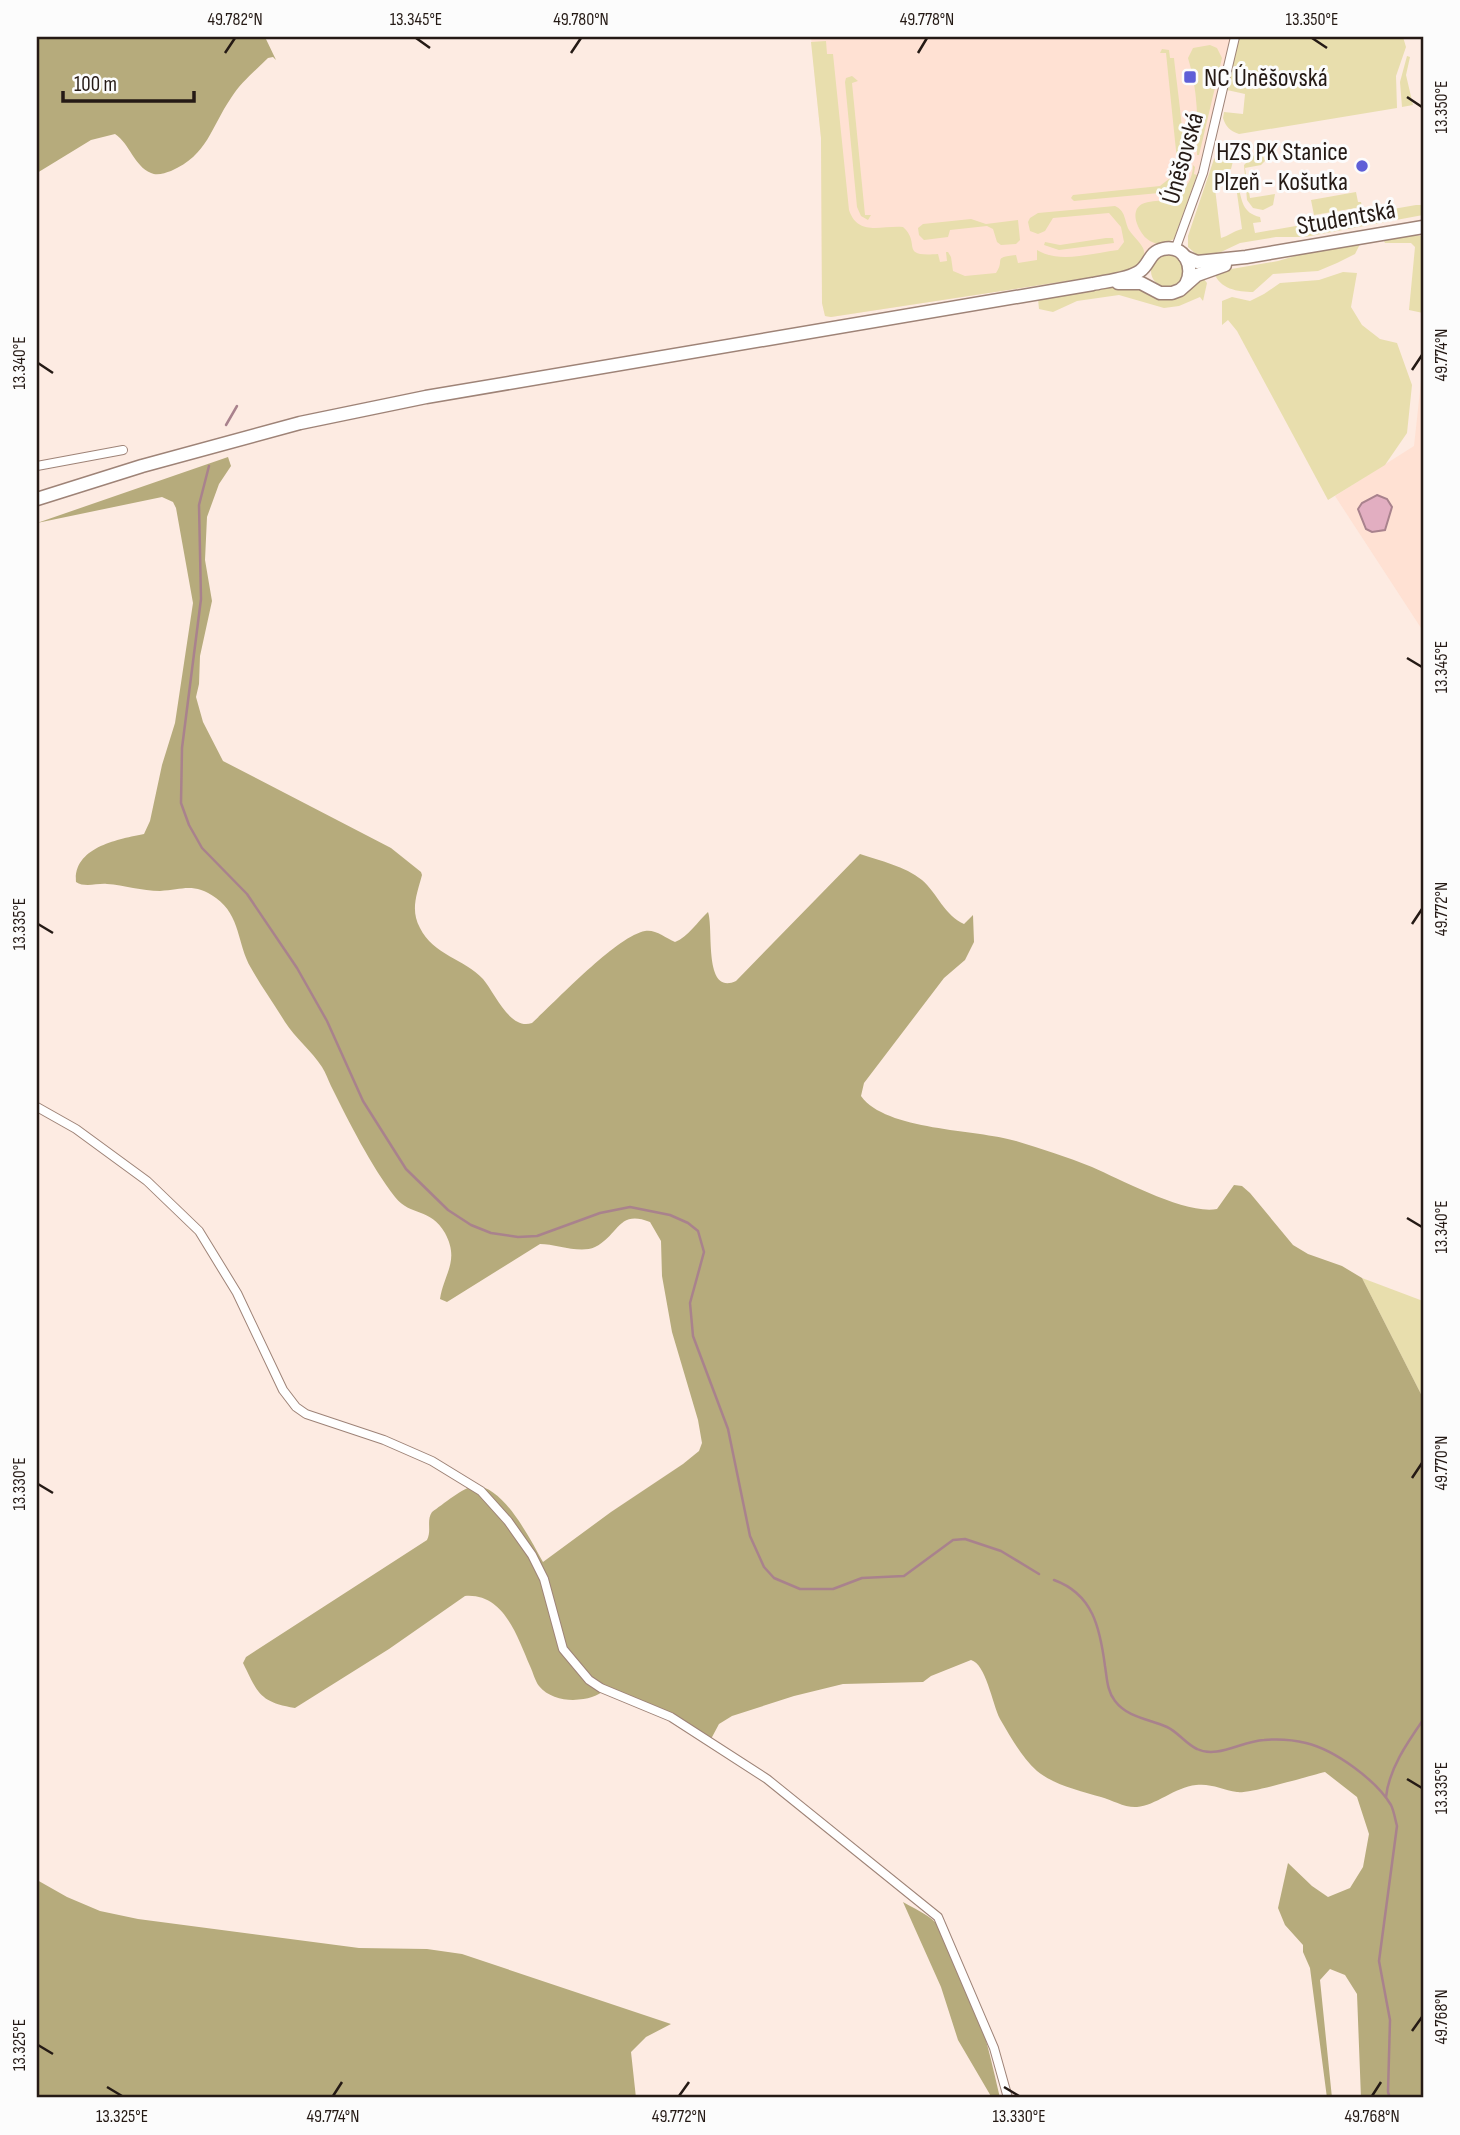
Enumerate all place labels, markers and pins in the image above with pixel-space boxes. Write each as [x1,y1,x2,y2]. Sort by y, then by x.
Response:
place label: NC Úněšovská [1204,63,1328,94]
marker: NC Úněšovská [1182,69,1198,85]
place label: HZS PK Stanice Plzeň - Košutka [1214,137,1348,198]
marker: HZS PK Stanice Plzeň - Košutka [1354,158,1370,174]

